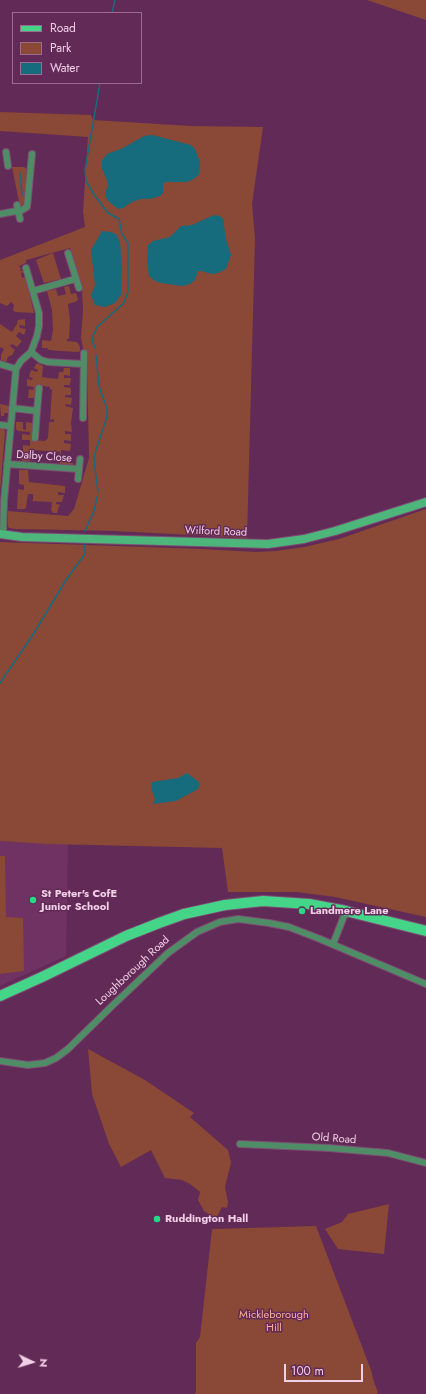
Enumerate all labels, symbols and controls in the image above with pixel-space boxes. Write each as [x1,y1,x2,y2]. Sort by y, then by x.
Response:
legend [12,12,142,84]
text: Road [50,19,76,37]
text: Park [50,39,71,57]
text: Water [50,59,80,77]
street label: Dalby Close [16,448,72,466]
street label: Wilford Road [185,524,247,540]
place label: St Peter's CofE Junior School [41,887,117,913]
marker: St Peter's CofE Junior School [28,895,38,905]
place label: Landmere Lane [310,904,388,918]
marker: Landmere Lane [297,906,307,916]
street label: Loughborough Road [94,934,172,1008]
street label: Old Road [311,1131,357,1147]
place label: Ruddington Hall [165,1212,248,1226]
marker: Ruddington Hall [152,1214,162,1224]
park label: Mickleborough Hill [239,1308,309,1334]
north arrow [12,1342,52,1382]
scale bar [286,1356,365,1382]
text: N [36,1358,52,1368]
text: 100 m [291,1362,324,1380]

